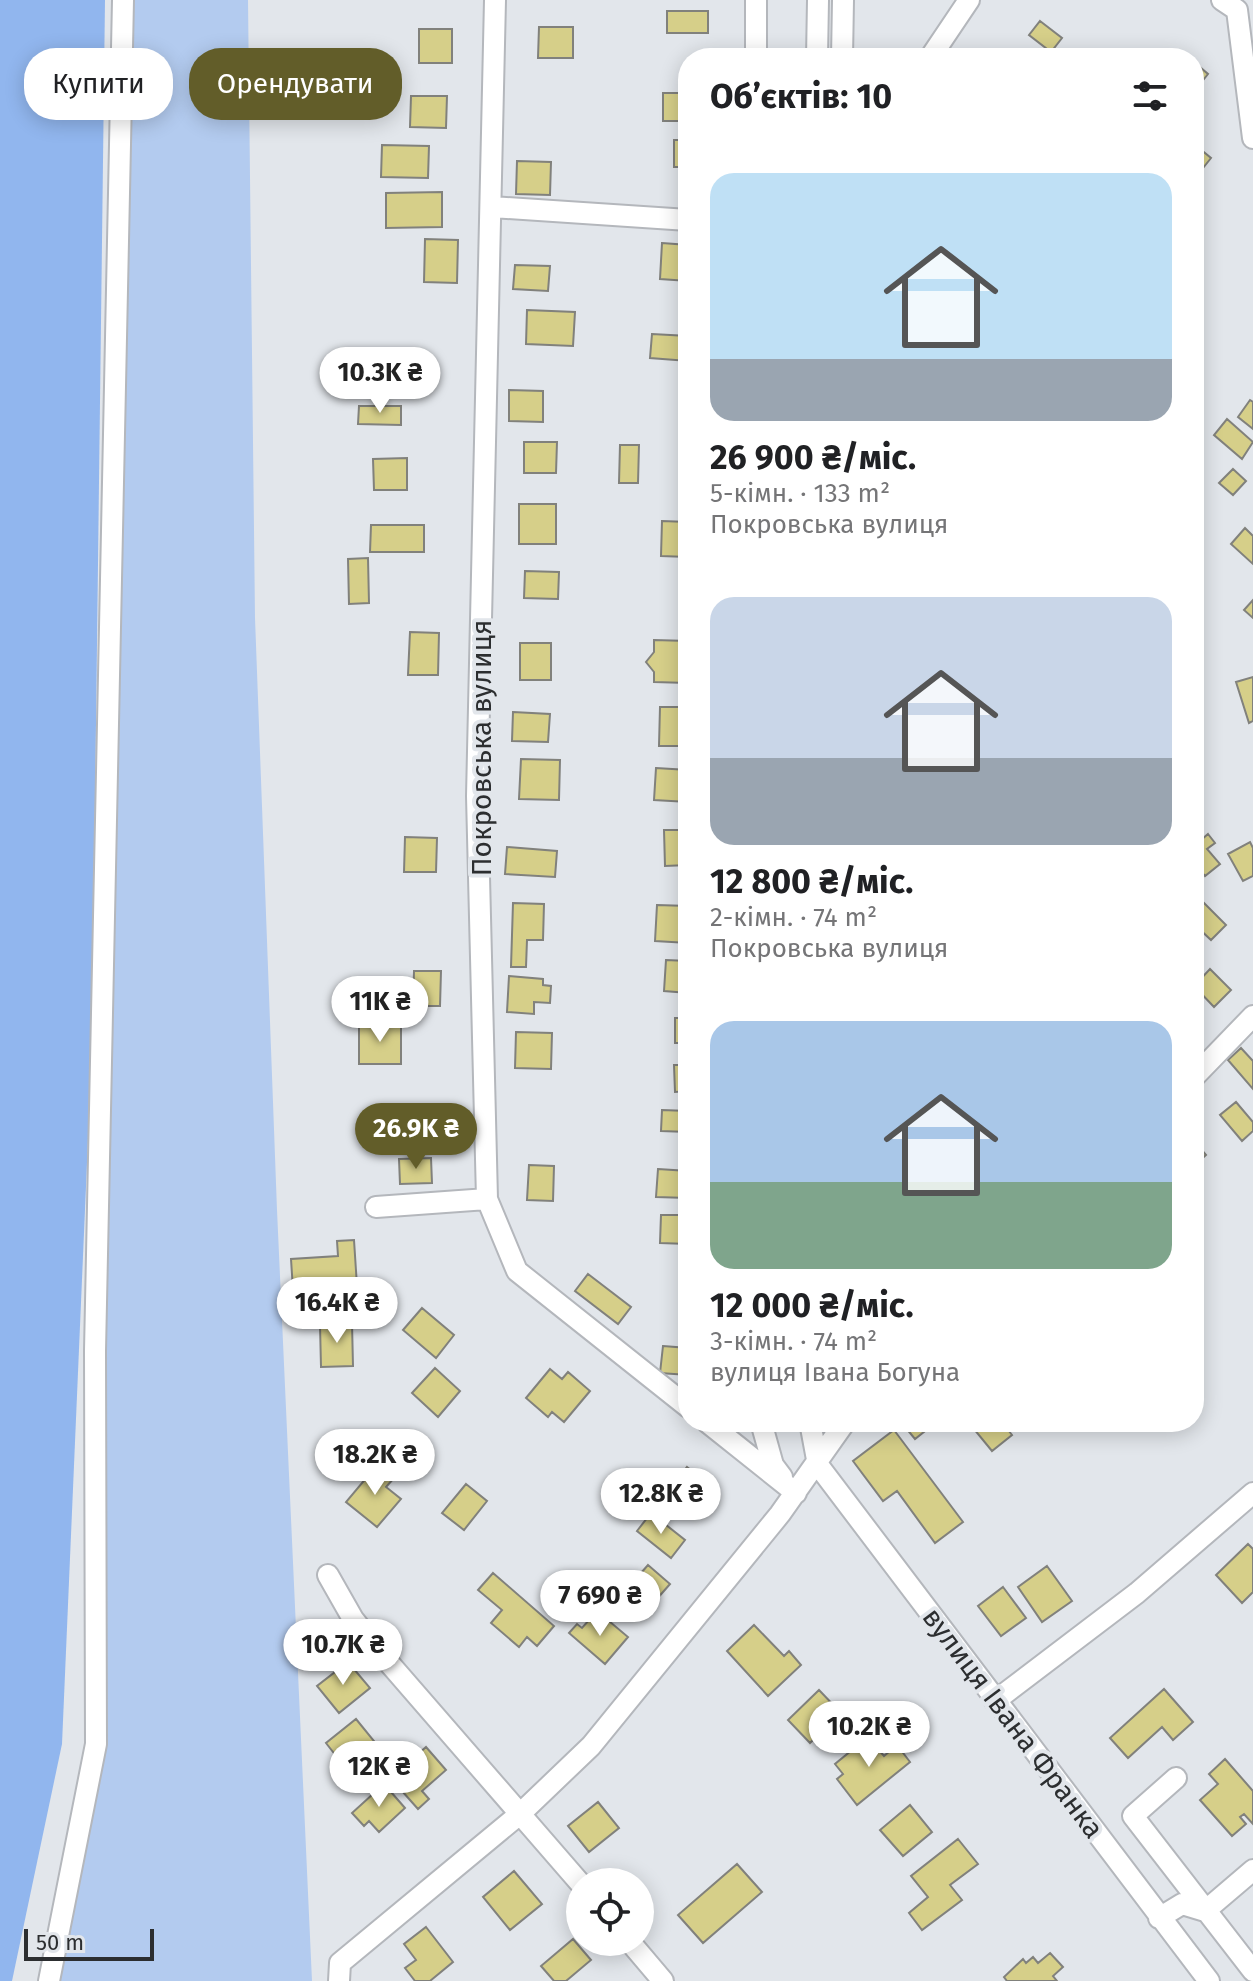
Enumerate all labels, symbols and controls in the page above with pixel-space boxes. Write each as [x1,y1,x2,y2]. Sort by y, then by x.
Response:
chip: Купити [24,48,173,120]
chip: Орендувати [189,48,402,120]
icon: filters [1128,74,1172,118]
text: Об’єктів: 10 [710,76,892,117]
icon: home [869,225,1013,369]
pin: 10.3K ₴ [306,347,454,415]
text: 10.3K ₴ [337,357,423,388]
text: 26 900 ₴/міс. [710,437,916,478]
text: 5-кімн. · 133 m² [710,478,890,509]
text: Покровська вулиця [710,509,948,540]
street label: Покровська вулиця [465,620,498,876]
icon: home [869,649,1013,793]
text: 12 800 ₴/міс. [710,861,913,902]
text: 2-кімн. · 74 m² [710,902,877,933]
text: Покровська вулиця [710,933,948,964]
pin: 11K ₴ [324,976,436,1044]
text: 11K ₴ [349,986,411,1017]
icon: home [869,1073,1013,1217]
pin: 26.9K ₴ [342,1103,490,1171]
text: 26.9K ₴ [373,1113,459,1144]
pin: 16.4K ₴ [263,1277,411,1345]
text: 12 000 ₴/міс. [710,1285,914,1326]
text: 16.4K ₴ [295,1287,379,1318]
text: 3-кімн. · 74 m² [710,1326,877,1357]
text: вулиця Івана Богуна [710,1357,960,1388]
pin: 18.2K ₴ [301,1429,449,1497]
text: 18.2K ₴ [333,1439,417,1470]
pin: 12.8K ₴ [587,1468,735,1536]
text: 12.8K ₴ [619,1478,703,1509]
pin: 7 690 ₴ [526,1570,674,1638]
text: 7 690 ₴ [558,1580,642,1611]
street label: вулиця Івана Франка [916,1601,1110,1845]
pin: 10.7K ₴ [269,1619,417,1687]
text: 10.7K ₴ [301,1629,385,1660]
pin: 10.2K ₴ [795,1701,943,1769]
text: 10.2K ₴ [827,1711,911,1742]
pin: 12K ₴ [323,1741,435,1809]
text: 12K ₴ [347,1751,411,1782]
map controls [566,1868,654,1956]
button: locate [566,1868,654,1956]
scale bar [24,1925,154,1961]
text: 50 m [36,1929,84,1956]

